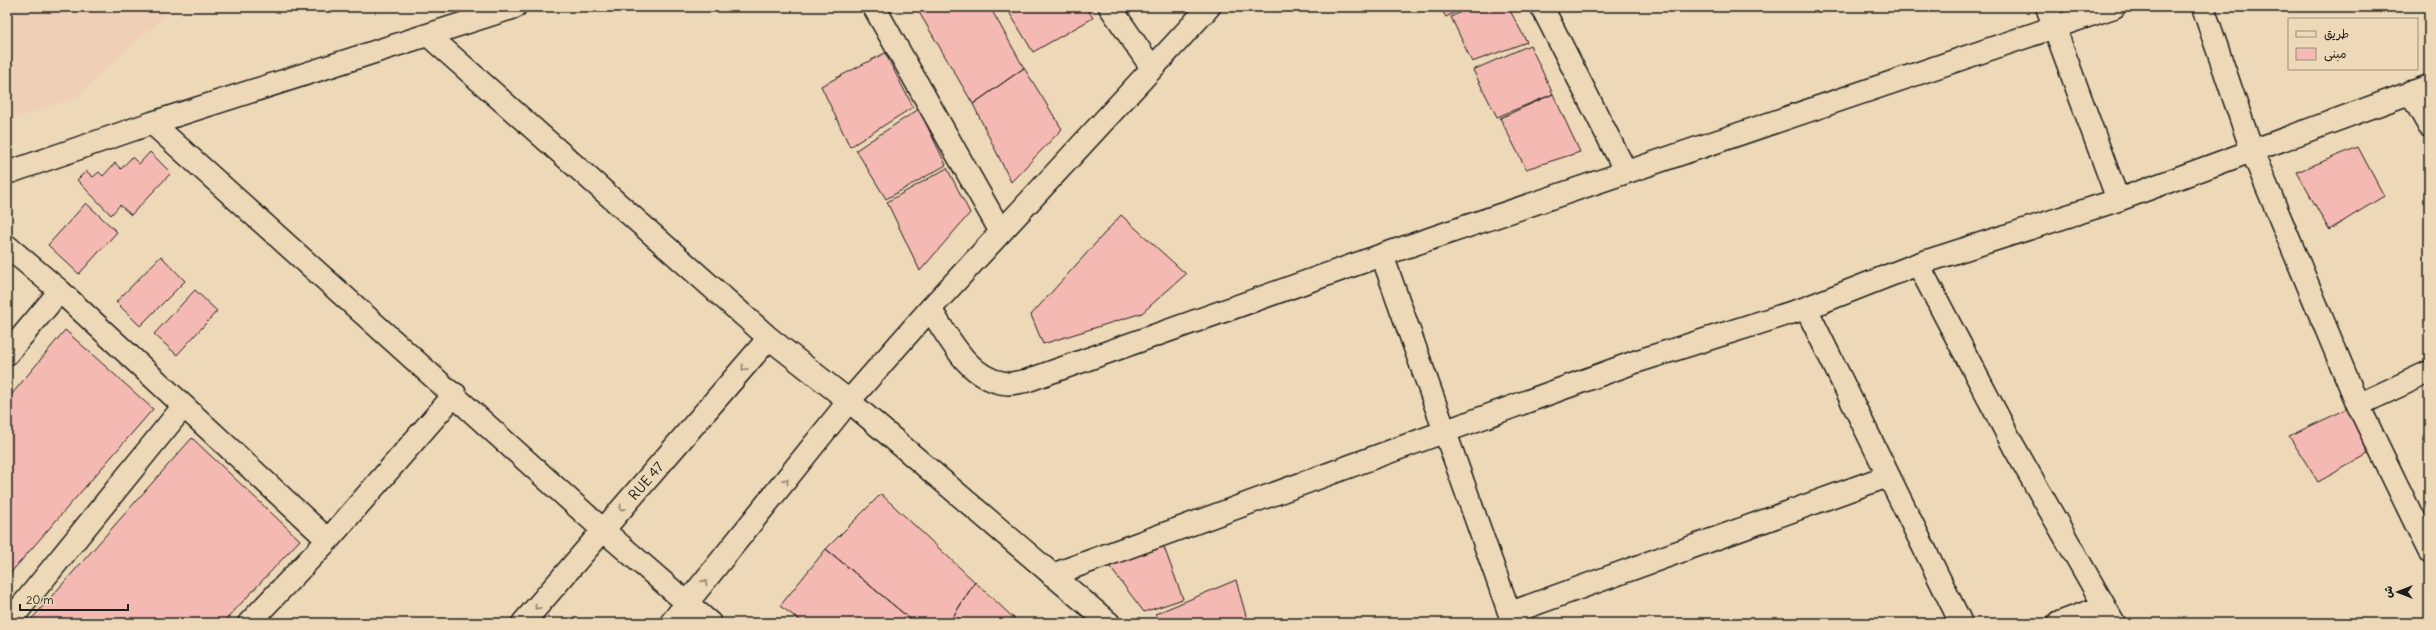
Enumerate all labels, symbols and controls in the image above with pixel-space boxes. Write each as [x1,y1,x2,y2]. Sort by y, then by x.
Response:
legend [2288,18,2418,70]
text: طريق [2324,26,2349,41]
text: مبنى [2324,46,2347,62]
one-way arrow [741,363,748,371]
street label: RUE 47 [624,458,668,504]
one-way arrow [781,478,788,485]
one-way arrow [619,504,626,511]
north arrow [2378,572,2418,612]
one-way arrow [700,580,707,587]
scale bar [20,586,128,612]
text: ش [2381,586,2395,598]
text: 20 m [26,592,54,607]
one-way arrow [534,602,541,610]

